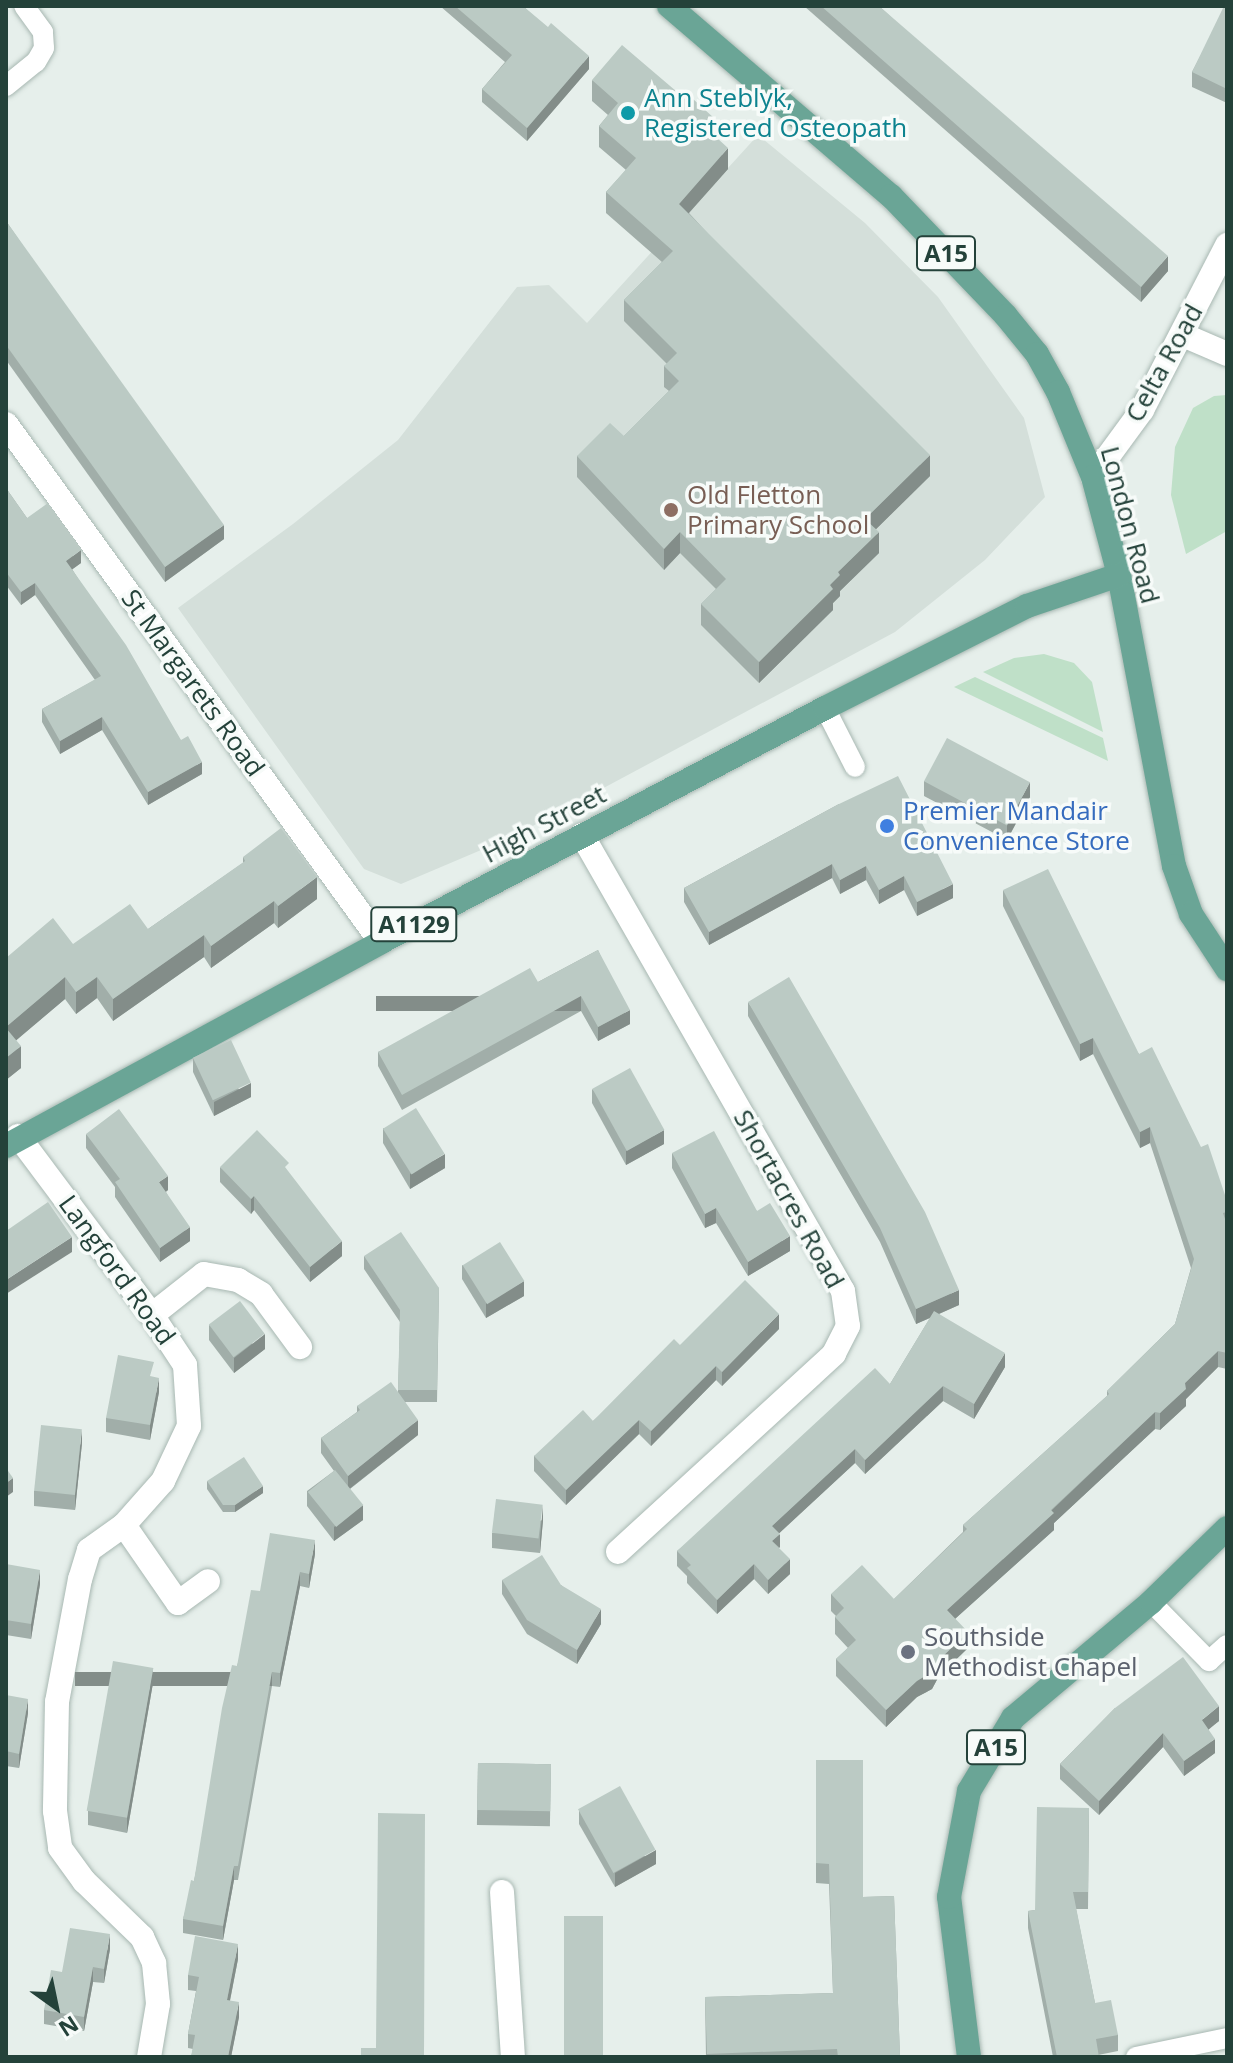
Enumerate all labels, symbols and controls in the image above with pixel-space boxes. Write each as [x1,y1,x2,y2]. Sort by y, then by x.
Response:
place label: Ann Steblyk, Registered Osteopath [644,82,907,144]
marker: Ann Steblyk, Registered Osteopath [619,104,637,122]
road number: A15 [914,233,978,273]
street label: Celta Road [1119,299,1209,427]
street label: London Road [1094,443,1166,607]
place label: Old Fletton Primary School [687,479,869,540]
marker: Old Fletton Primary School [662,501,680,519]
street label: St Margarets Road [115,584,271,782]
street label: High Street [477,778,611,870]
place label: Premier Mandair Convenience Store [903,795,1130,856]
marker: Premier Mandair Convenience Store [878,817,896,835]
road number: A1129 [370,904,458,944]
street label: Shortacres Road [727,1104,851,1294]
street label: Langford Road [52,1189,182,1351]
place label: Southside Methodist Chapel [924,1621,1138,1682]
marker: Southside Methodist Chapel [899,1643,917,1661]
road number: A15 [964,1727,1028,1767]
north arrow [16,1967,96,2047]
text: N [53,2010,85,2045]

